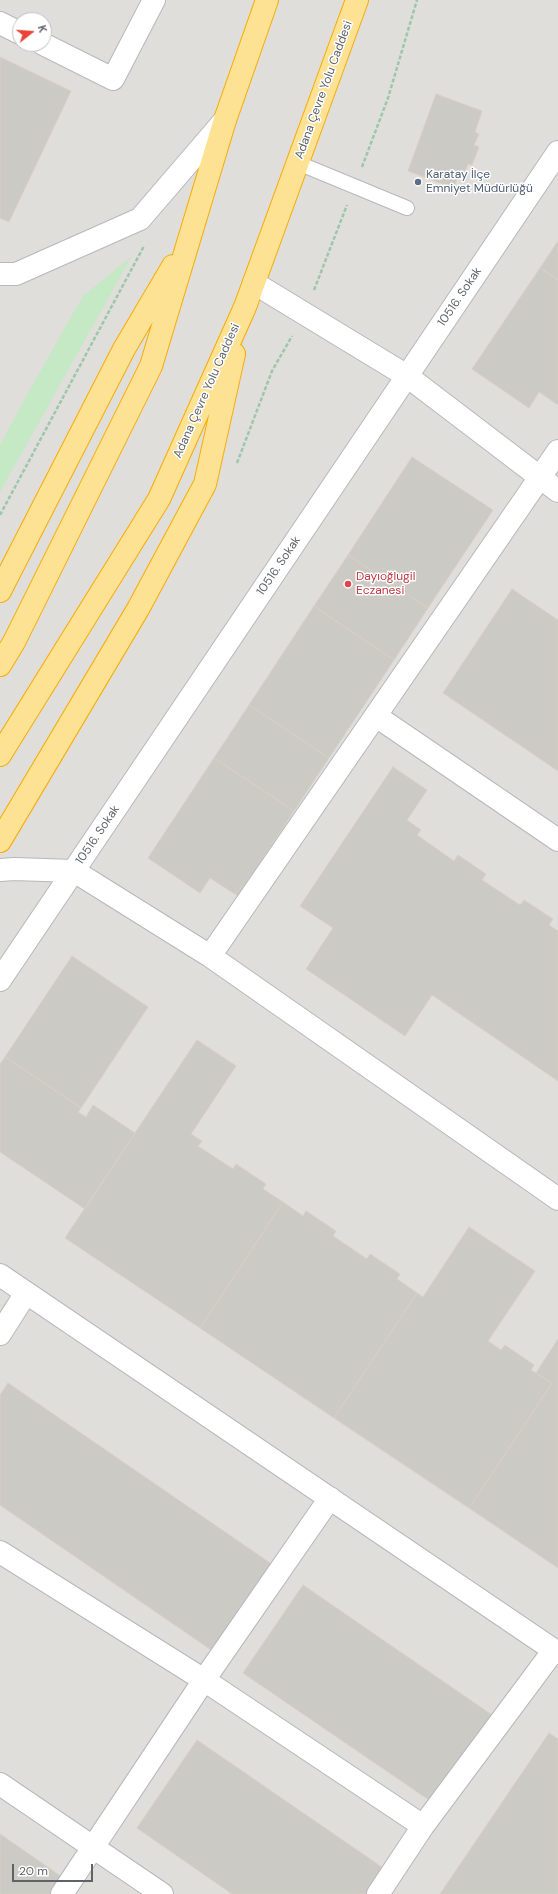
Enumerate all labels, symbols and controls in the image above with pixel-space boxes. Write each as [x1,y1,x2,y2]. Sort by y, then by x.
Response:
north arrow [12,12,52,52]
street label: Adana Çevre Yolu Caddesi [292,19,356,161]
text: K [35,23,50,34]
place label: Karatay İlçe Emniyet Müdürlüğü [426,168,533,196]
marker: Karatay İlçe Emniyet Müdürlüğü [413,177,423,187]
street label: 10516. Sokak [435,265,485,329]
street label: Adana Çevre Yolu Caddesi [171,322,243,460]
street label: 10516. Sokak [254,534,304,598]
place label: Dayıoğlugil Eczanesi [356,570,415,598]
marker: Dayıoğlugil Eczanesi [343,579,353,589]
street label: 10516. Sokak [73,803,123,867]
scale bar [14,1856,95,1882]
text: 20 m [19,1863,48,1879]

